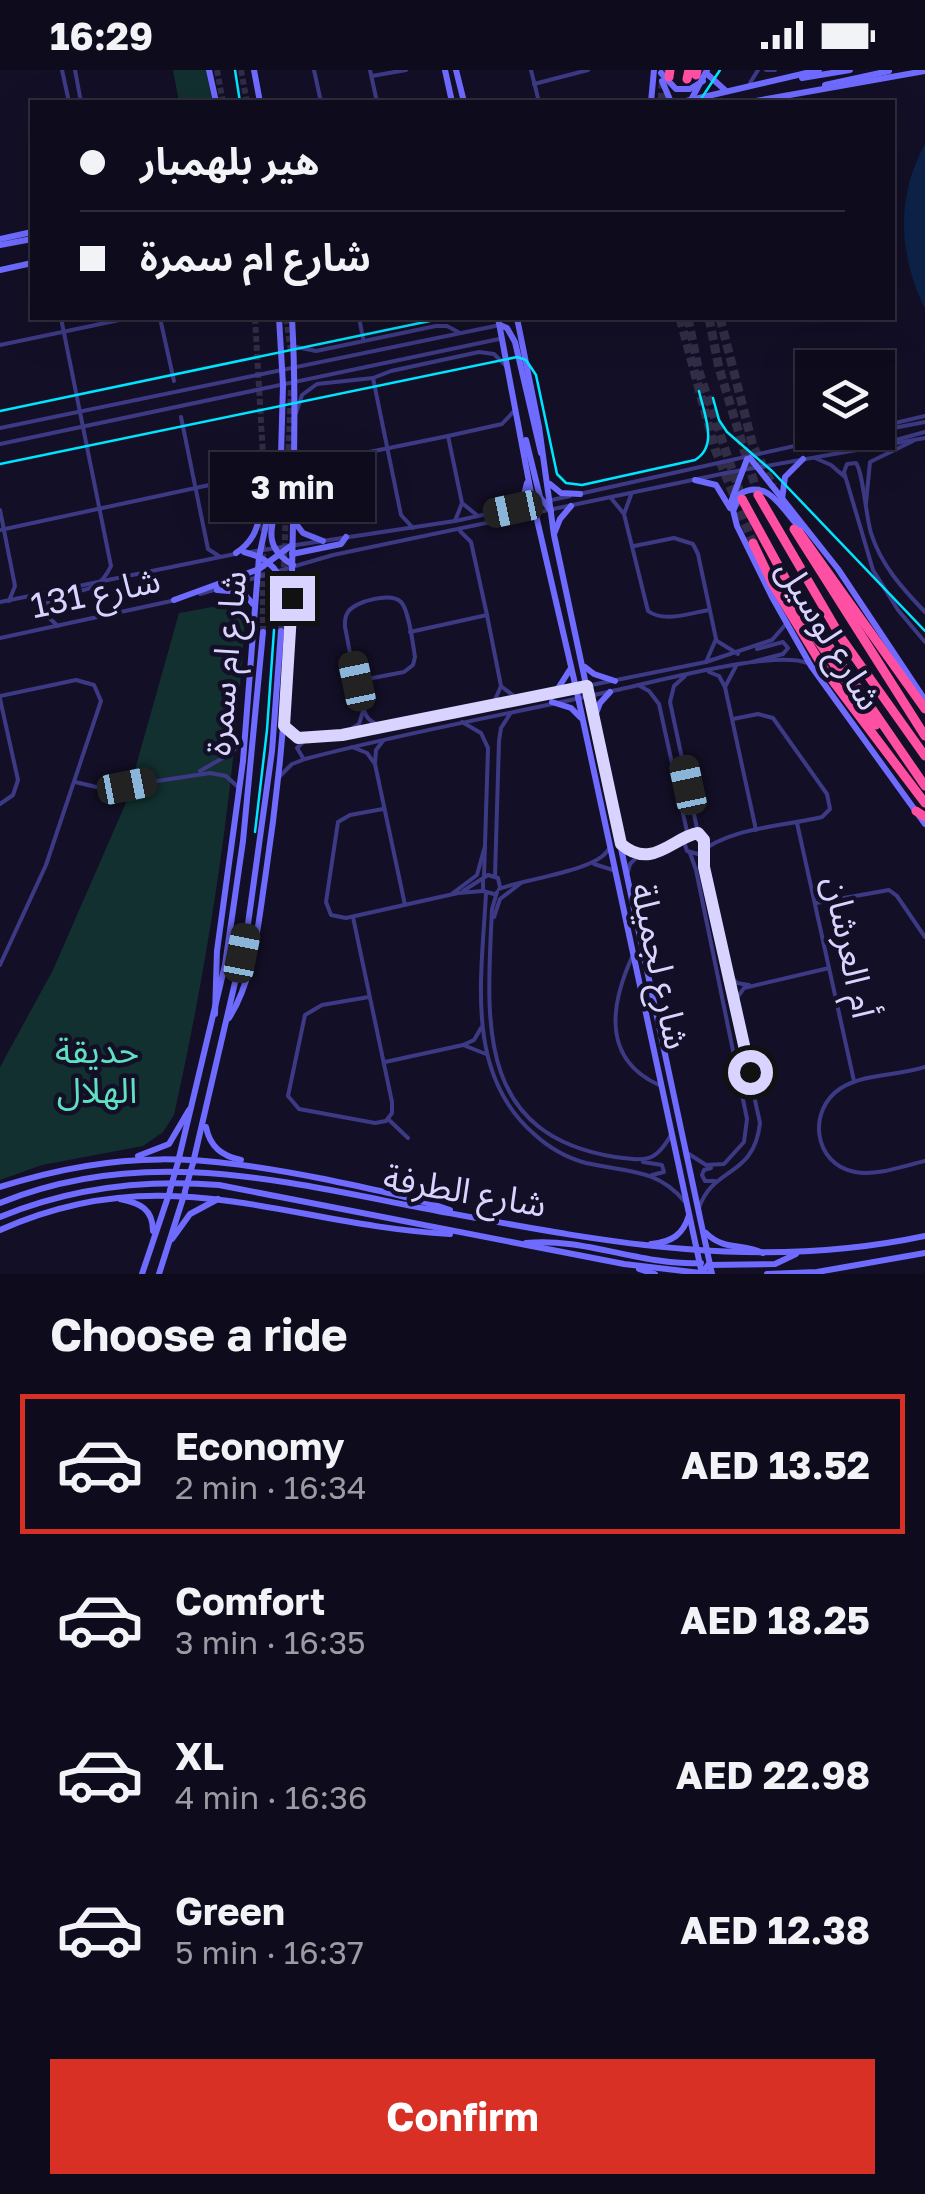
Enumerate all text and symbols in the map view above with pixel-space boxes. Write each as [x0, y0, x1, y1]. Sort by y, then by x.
text: 16:29 [50, 13, 153, 58]
text: هير بلهمبار [140, 138, 319, 183]
text: شارع ام سمرة [140, 234, 371, 279]
map controls [795, 350, 895, 450]
button: layers [795, 350, 895, 450]
callout: 3 min [210, 453, 374, 523]
text: 3 min [251, 468, 334, 506]
car [481, 488, 545, 530]
street label: شارع لوسيل [763, 551, 891, 720]
street label: شارع 131 [26, 558, 165, 632]
street label: شارع ام سمرة [196, 569, 260, 758]
route end [270, 576, 315, 621]
car [336, 649, 378, 713]
car [667, 753, 709, 817]
car [95, 766, 159, 806]
street label: أم العرشان [810, 872, 887, 1023]
street label: شارع لجميلة [617, 879, 699, 1054]
car [222, 921, 262, 985]
park label: حديقة الهلال [55, 1029, 139, 1111]
route start [728, 1050, 773, 1095]
street label: شارع الطرفة [379, 1155, 550, 1231]
text: Choose a ride [50, 1307, 348, 1361]
icon: car [55, 1419, 145, 1509]
text: Economy [175, 1423, 344, 1468]
text: AED 13.52 [681, 1442, 870, 1487]
text: 2 min · 16:34 [175, 1468, 366, 1506]
icon: car [55, 1574, 145, 1664]
text: Comfort [175, 1578, 325, 1623]
text: AED 18.25 [680, 1597, 870, 1642]
text: 3 min · 16:35 [175, 1623, 366, 1661]
icon: car [55, 1729, 145, 1819]
text: XL [175, 1733, 224, 1778]
text: AED 22.98 [676, 1752, 870, 1797]
text: 4 min · 16:36 [175, 1778, 367, 1816]
icon: car [55, 1884, 145, 1974]
text: Green [175, 1888, 285, 1933]
text: AED 12.38 [680, 1907, 870, 1952]
text: 5 min · 16:37 [175, 1933, 364, 1971]
button: Confirm [50, 2059, 875, 2174]

